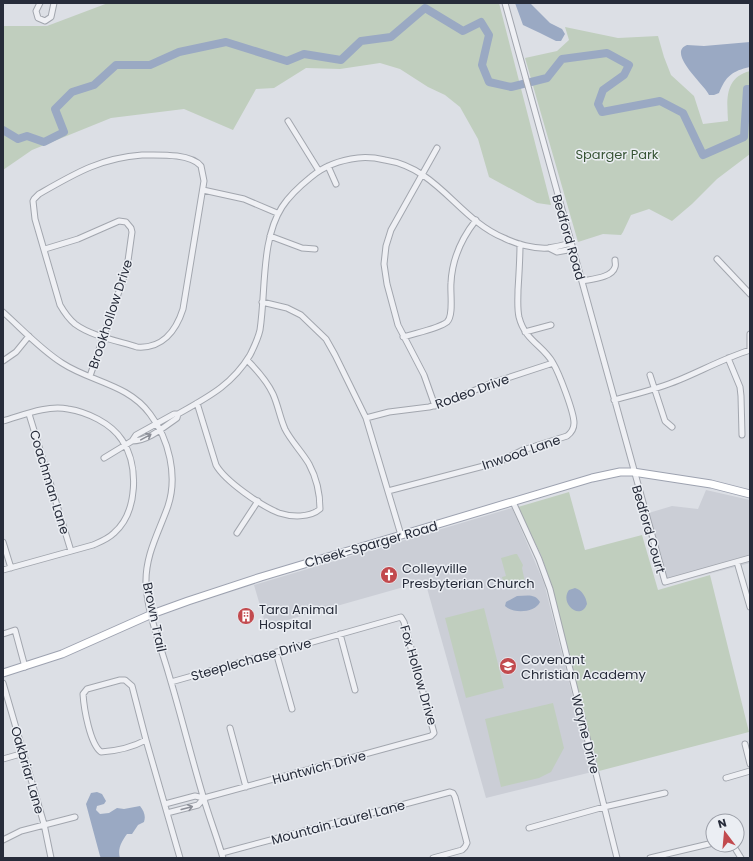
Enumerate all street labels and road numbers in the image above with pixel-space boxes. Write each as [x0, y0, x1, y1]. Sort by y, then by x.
street label: Bedford Road [547, 192, 590, 282]
street label: Brookhollow Drive [84, 257, 137, 371]
street label: Rodeo Drive [433, 369, 512, 414]
street label: Coachman Lane [25, 428, 74, 537]
street label: Inwood Lane [479, 430, 563, 475]
street label: Bedford Court [627, 483, 670, 576]
street label: Cheek-Sparger Road [303, 516, 440, 573]
street label: Brown Trail [138, 581, 171, 654]
street label: Fox Hollow Drive [395, 623, 442, 727]
street label: Steeplechase Drive [189, 633, 314, 686]
street label: Wayne Drive [566, 692, 605, 776]
street label: Oakbriar Lane [6, 724, 49, 816]
street label: Huntwich Drive [270, 746, 368, 789]
street label: Mountain Laurel Lane [269, 795, 407, 849]

